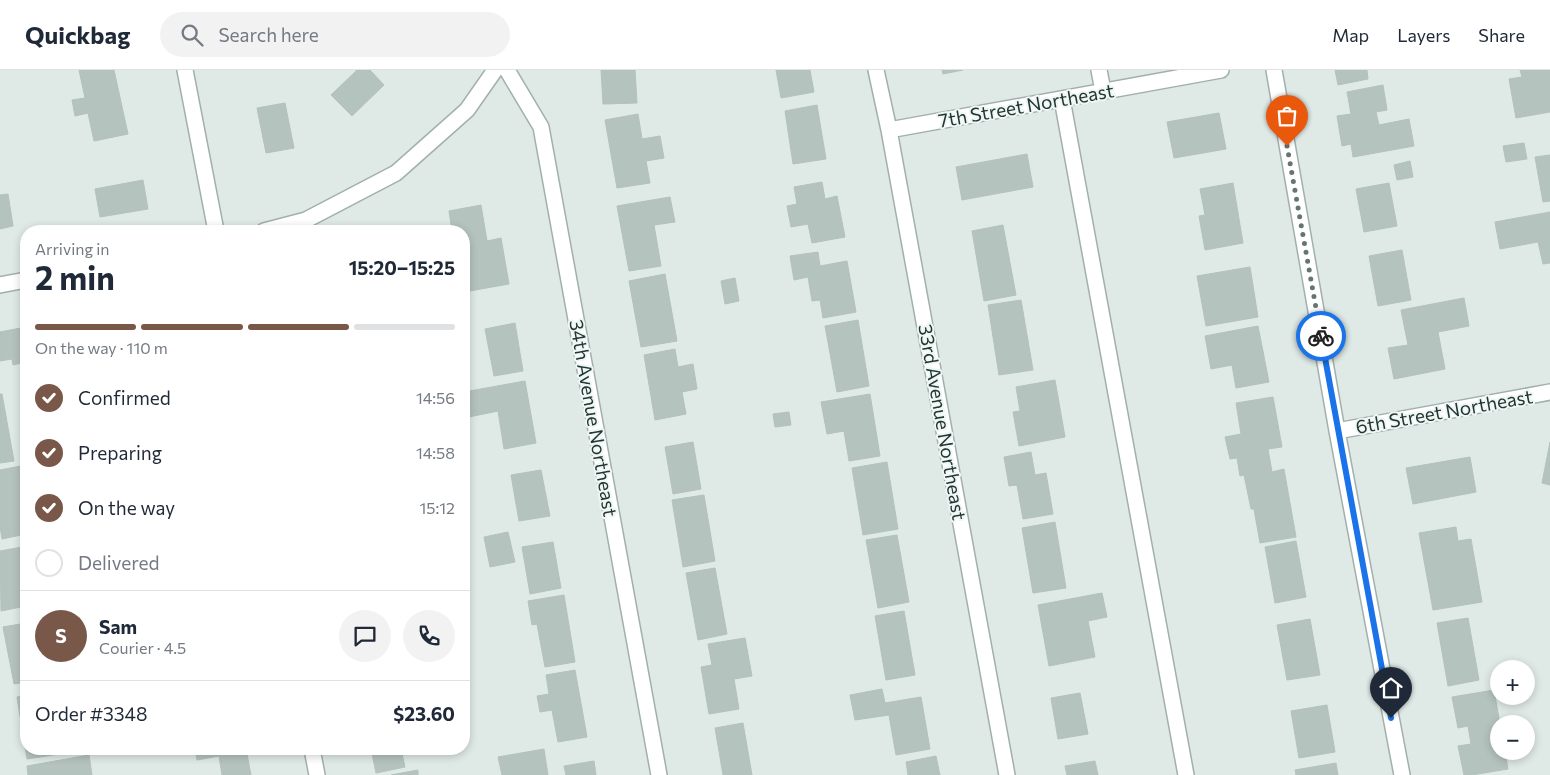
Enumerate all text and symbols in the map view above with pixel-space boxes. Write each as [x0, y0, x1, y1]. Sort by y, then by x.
search box [160, 12, 510, 57]
text: Quickbag [25, 20, 130, 49]
icon: search [178, 21, 206, 49]
text: Search here [218, 23, 319, 46]
text: Map [1332, 24, 1369, 46]
text: Layers [1397, 24, 1450, 46]
text: Share [1478, 24, 1525, 46]
street label: 7th Street Northeast [936, 78, 1116, 132]
pin [1266, 95, 1308, 146]
icon: bag [1273, 102, 1301, 130]
text: Arriving in [35, 239, 109, 258]
text: 15:20–15:25 [349, 256, 455, 279]
text: 2 min [35, 257, 115, 297]
courier [1296, 311, 1346, 361]
street label: 34th Avenue Northeast [565, 318, 623, 519]
street label: 33rd Avenue Northeast [914, 322, 972, 522]
icon: bike [1307, 322, 1335, 350]
text: On the way · 110 m [35, 338, 168, 357]
icon: check [35, 384, 63, 412]
street label: 6th Street Northeast [1354, 384, 1535, 438]
text: Confirmed [78, 386, 171, 409]
text: 14:56 [416, 388, 455, 407]
icon: check [35, 439, 63, 467]
text: Preparing [78, 441, 162, 464]
text: 14:58 [416, 443, 455, 462]
icon: check [35, 494, 63, 522]
text: On the way [78, 496, 175, 519]
text: 15:12 [419, 498, 455, 517]
text: Delivered [78, 551, 159, 574]
button: chat [339, 610, 391, 662]
button: phone [403, 610, 455, 662]
text: Sam [99, 615, 137, 638]
text: S [55, 624, 67, 647]
text: Courier · 4.5 [99, 638, 186, 657]
map controls [1490, 660, 1535, 760]
button: + [1490, 660, 1535, 705]
pin [1370, 667, 1412, 718]
icon: home [1377, 674, 1405, 702]
text: Order #3348 [35, 702, 148, 725]
text: $23.60 [393, 702, 455, 725]
button: − [1490, 715, 1535, 760]

